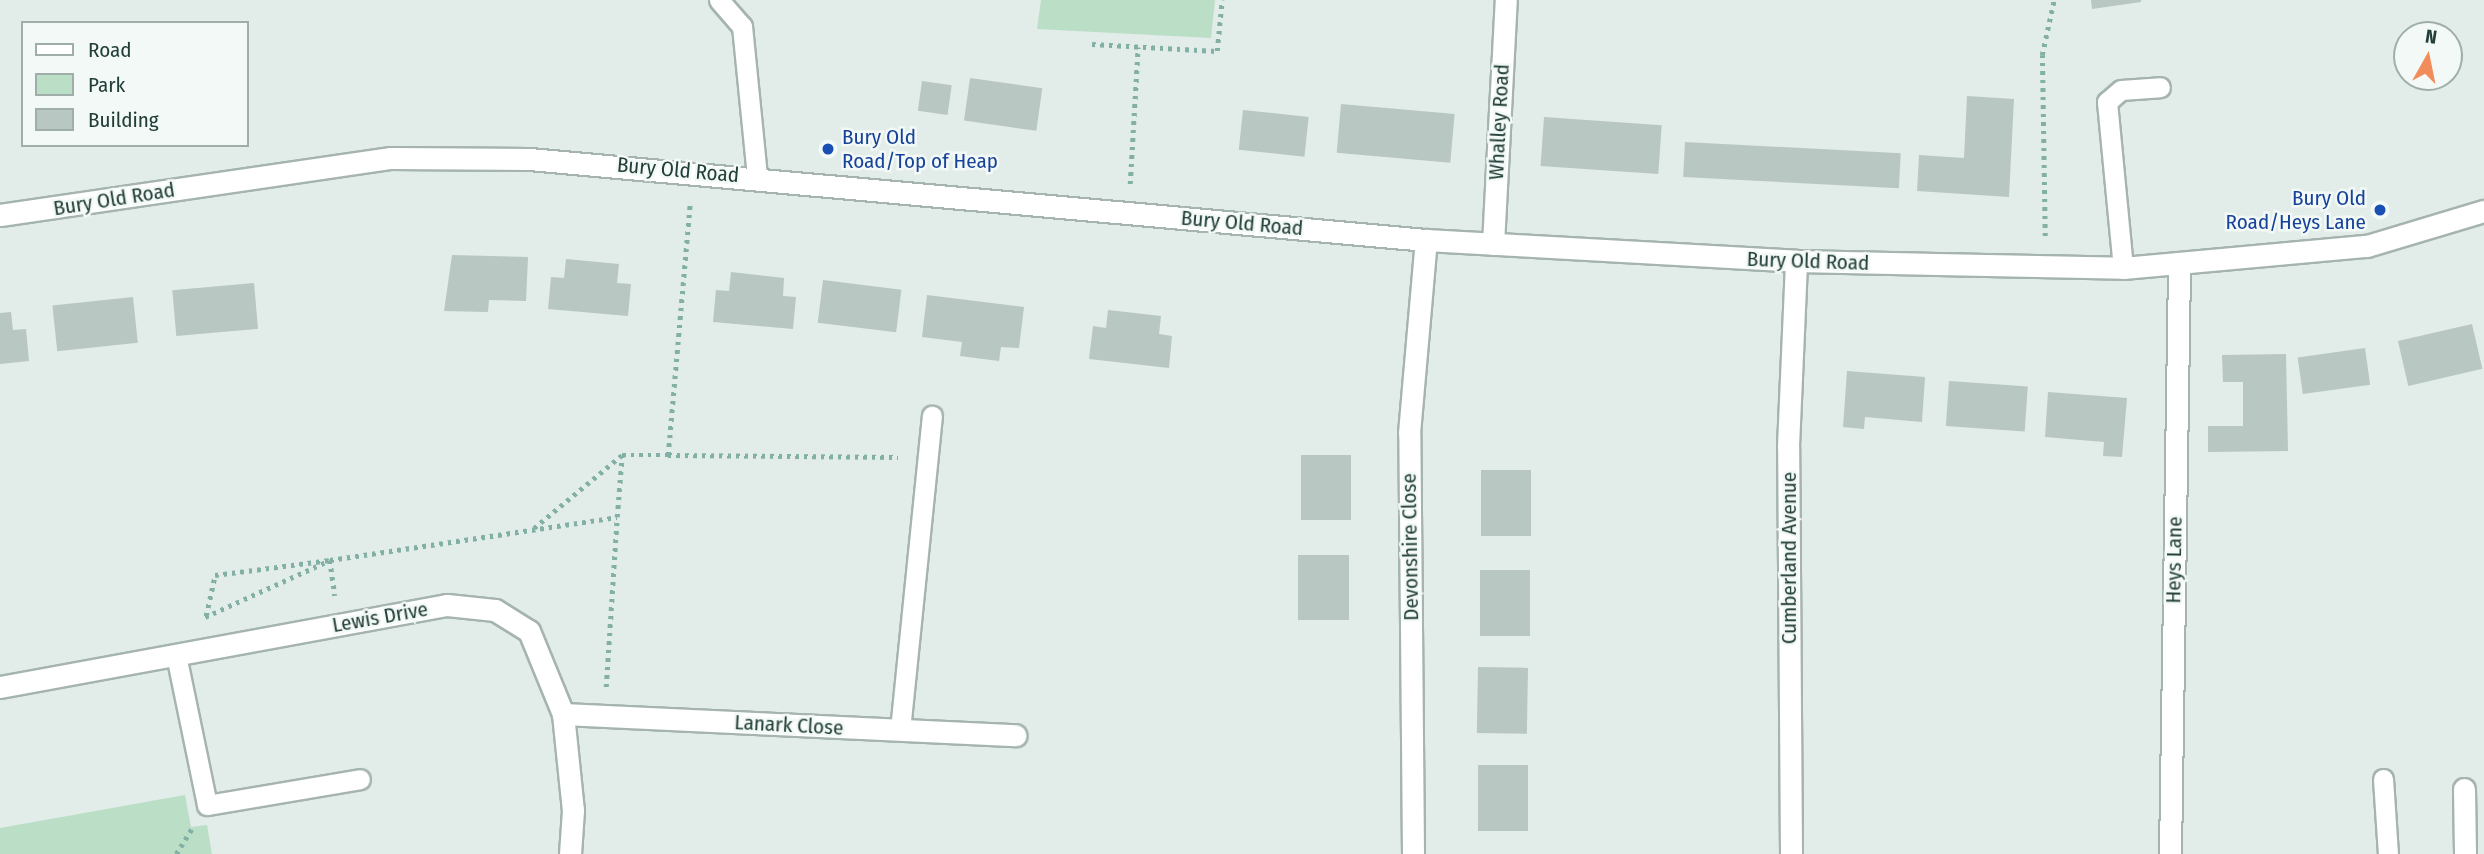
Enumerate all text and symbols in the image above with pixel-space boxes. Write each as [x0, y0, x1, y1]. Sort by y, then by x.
legend [21, 21, 248, 147]
north arrow [2393, 21, 2463, 91]
text: N [2424, 24, 2438, 49]
text: Road [88, 37, 132, 63]
street label: Whalley Road [1483, 63, 1515, 181]
text: Park [88, 72, 125, 98]
text: Building [88, 107, 159, 133]
place label: Bury Old Road/Top of Heap [842, 124, 998, 174]
marker: Bury Old Road/Top of Heap [820, 141, 836, 157]
street label: Bury Old Road [616, 152, 740, 188]
street label: Bury Old Road [52, 177, 176, 221]
place label: Bury Old Road/Heys Lane [2226, 185, 2366, 235]
marker: Bury Old Road/Heys Lane [2372, 202, 2388, 218]
street label: Bury Old Road [1180, 205, 1304, 241]
street label: Bury Old Road [1746, 246, 1870, 276]
street label: Cumberland Avenue [1776, 472, 1802, 644]
street label: Devonshire Close [1396, 473, 1424, 621]
street label: Heys Lane [2161, 516, 2187, 604]
street label: Lewis Drive [330, 596, 430, 638]
street label: Lanark Close [734, 710, 844, 740]

